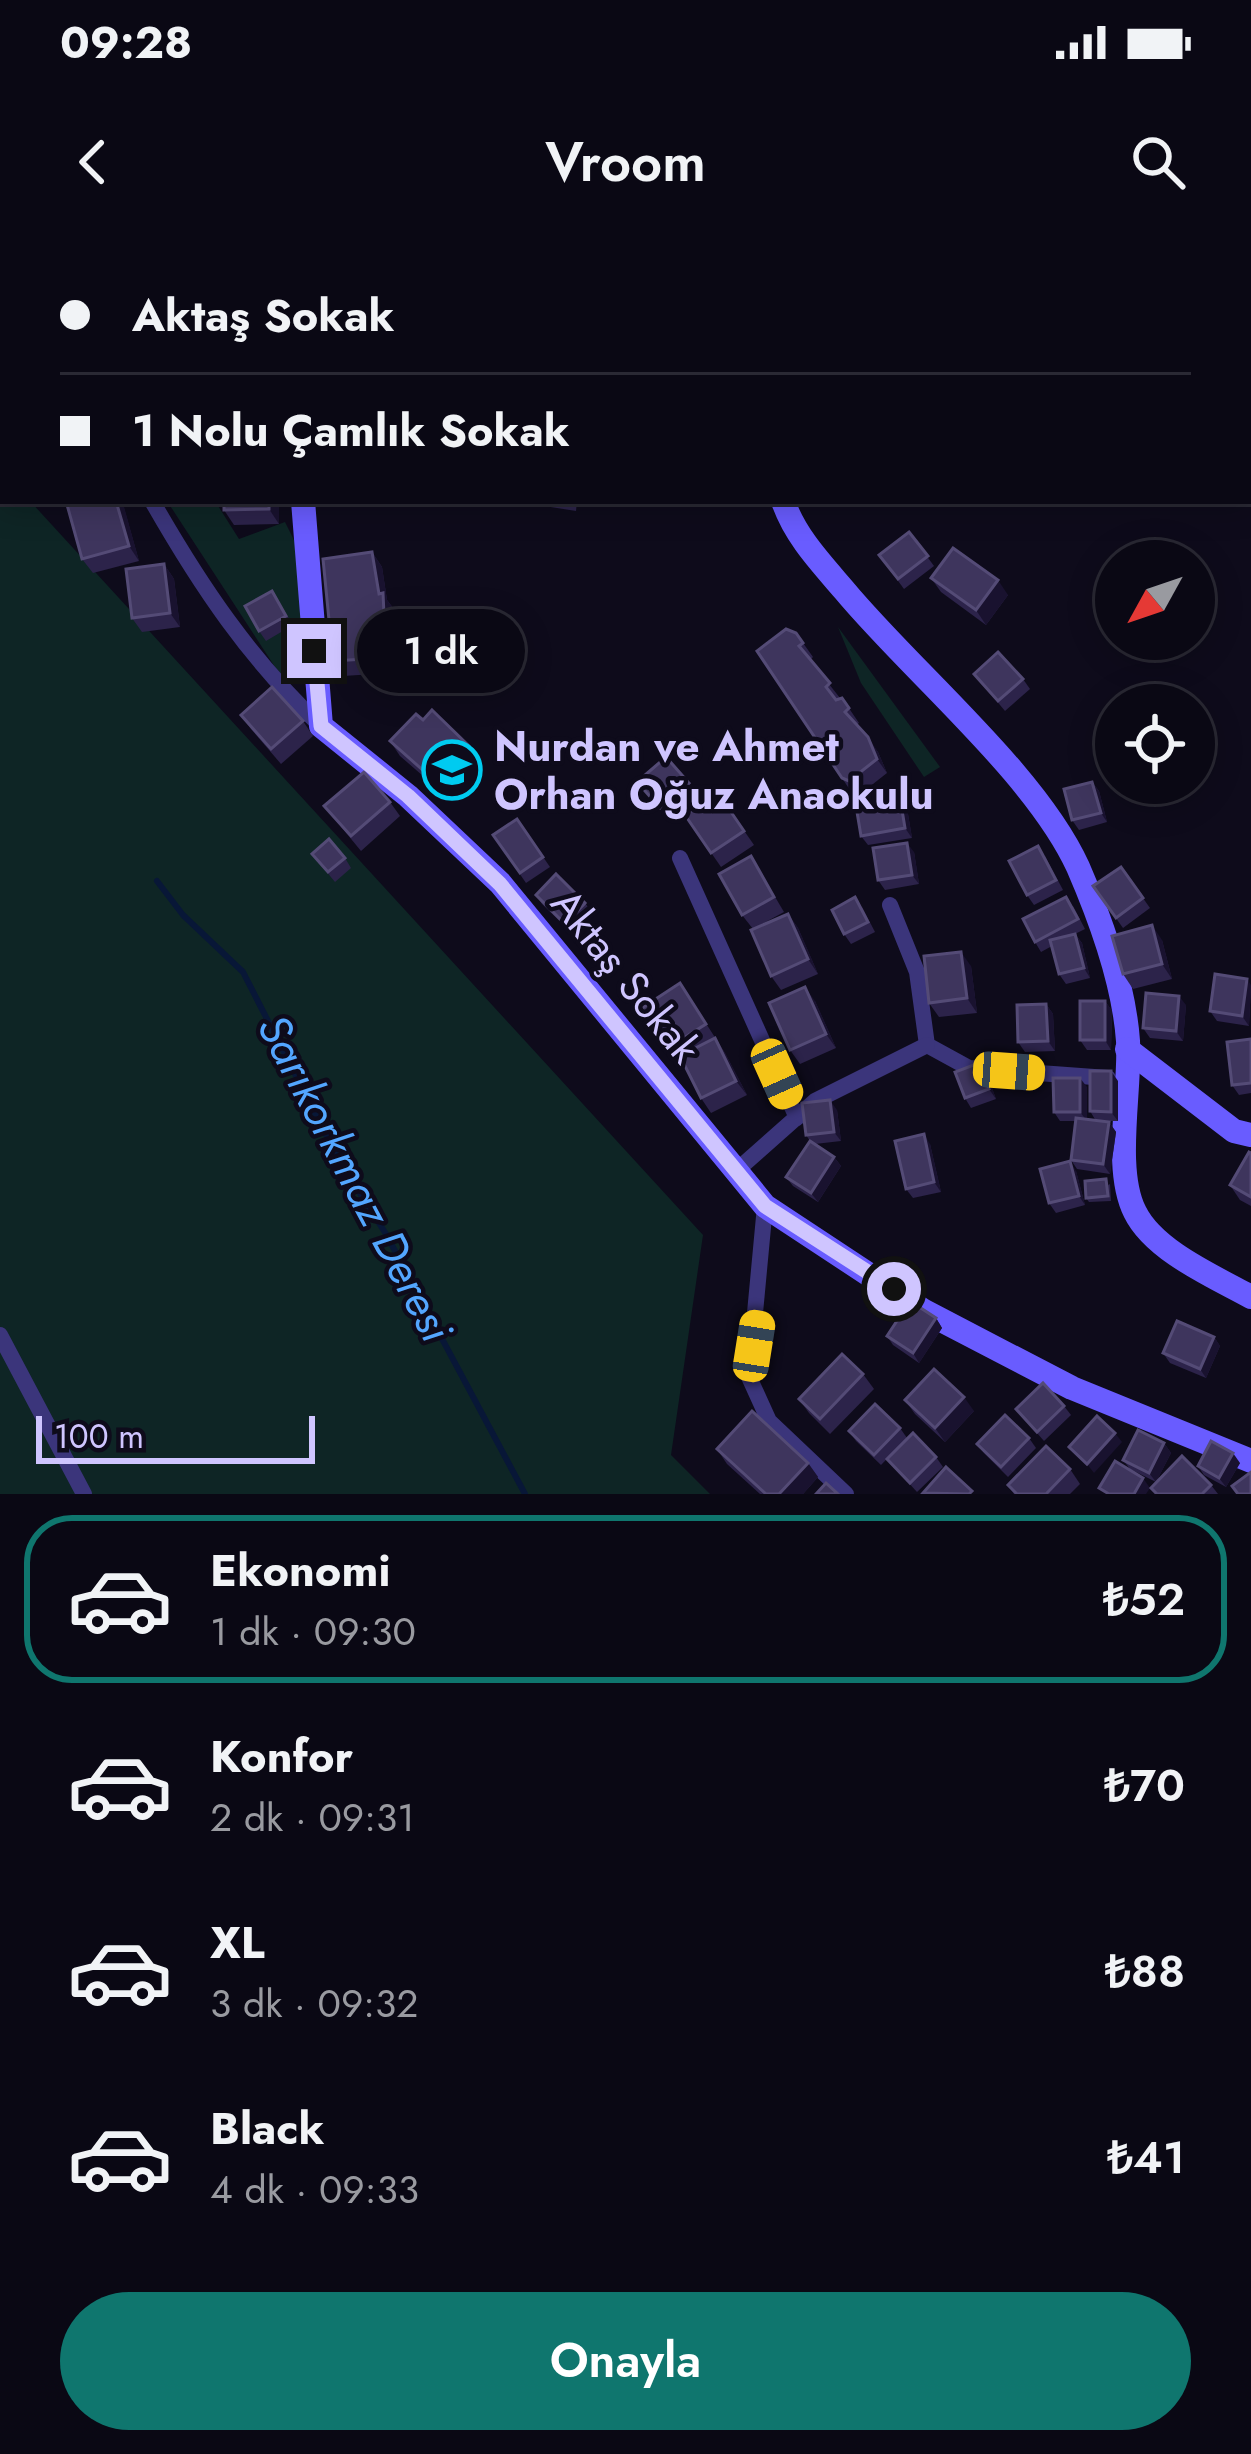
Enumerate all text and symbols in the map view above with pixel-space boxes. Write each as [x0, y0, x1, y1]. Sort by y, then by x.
text: 09:28 [60, 10, 192, 75]
text: Vroom [545, 123, 706, 201]
icon: back [60, 129, 126, 195]
icon: search [1125, 129, 1191, 195]
text: Aktaş Sokak [132, 283, 395, 348]
text: 1 Nolu Çamlık Sokak [132, 398, 570, 463]
north arrow [1095, 540, 1215, 660]
map controls [1095, 540, 1215, 804]
callout: 1 dk [356, 609, 524, 693]
text: 1 dk [403, 622, 479, 679]
route end [287, 624, 341, 678]
button: locate [1095, 684, 1215, 804]
place label: Nurdan ve Ahmet Orhan Oğuz Anaokulu [494, 716, 934, 825]
school or university icon: Nurdan ve Ahmet Orhan Oğuz Anaokulu [421, 739, 483, 801]
street label: Aktaş Sokak [536, 876, 716, 1077]
water label: Sarıkorkmaz Deresi [241, 1003, 469, 1354]
car [746, 1034, 808, 1114]
car [972, 1051, 1046, 1091]
route start [867, 1262, 921, 1316]
car [731, 1308, 777, 1384]
scale bar [36, 1410, 315, 1463]
text: 100 m [54, 1413, 144, 1460]
text: Ekonomi [210, 1538, 391, 1603]
icon: car [66, 1545, 174, 1653]
text: ₺52 [1103, 1567, 1185, 1632]
text: 1 dk · 09:30 [210, 1603, 416, 1660]
text: Konfor [210, 1724, 353, 1789]
icon: car [66, 1731, 174, 1839]
text: ₺70 [1104, 1753, 1185, 1818]
text: 2 dk · 09:31 [210, 1789, 415, 1846]
text: XL [210, 1910, 265, 1975]
icon: car [66, 1917, 174, 2025]
text: ₺88 [1105, 1939, 1185, 2004]
text: 3 dk · 09:32 [210, 1975, 419, 2032]
text: Black [210, 2096, 324, 2161]
icon: car [66, 2103, 174, 2211]
text: ₺41 [1107, 2125, 1185, 2190]
text: 4 dk · 09:33 [210, 2161, 419, 2218]
button: Onayla [60, 2292, 1191, 2430]

